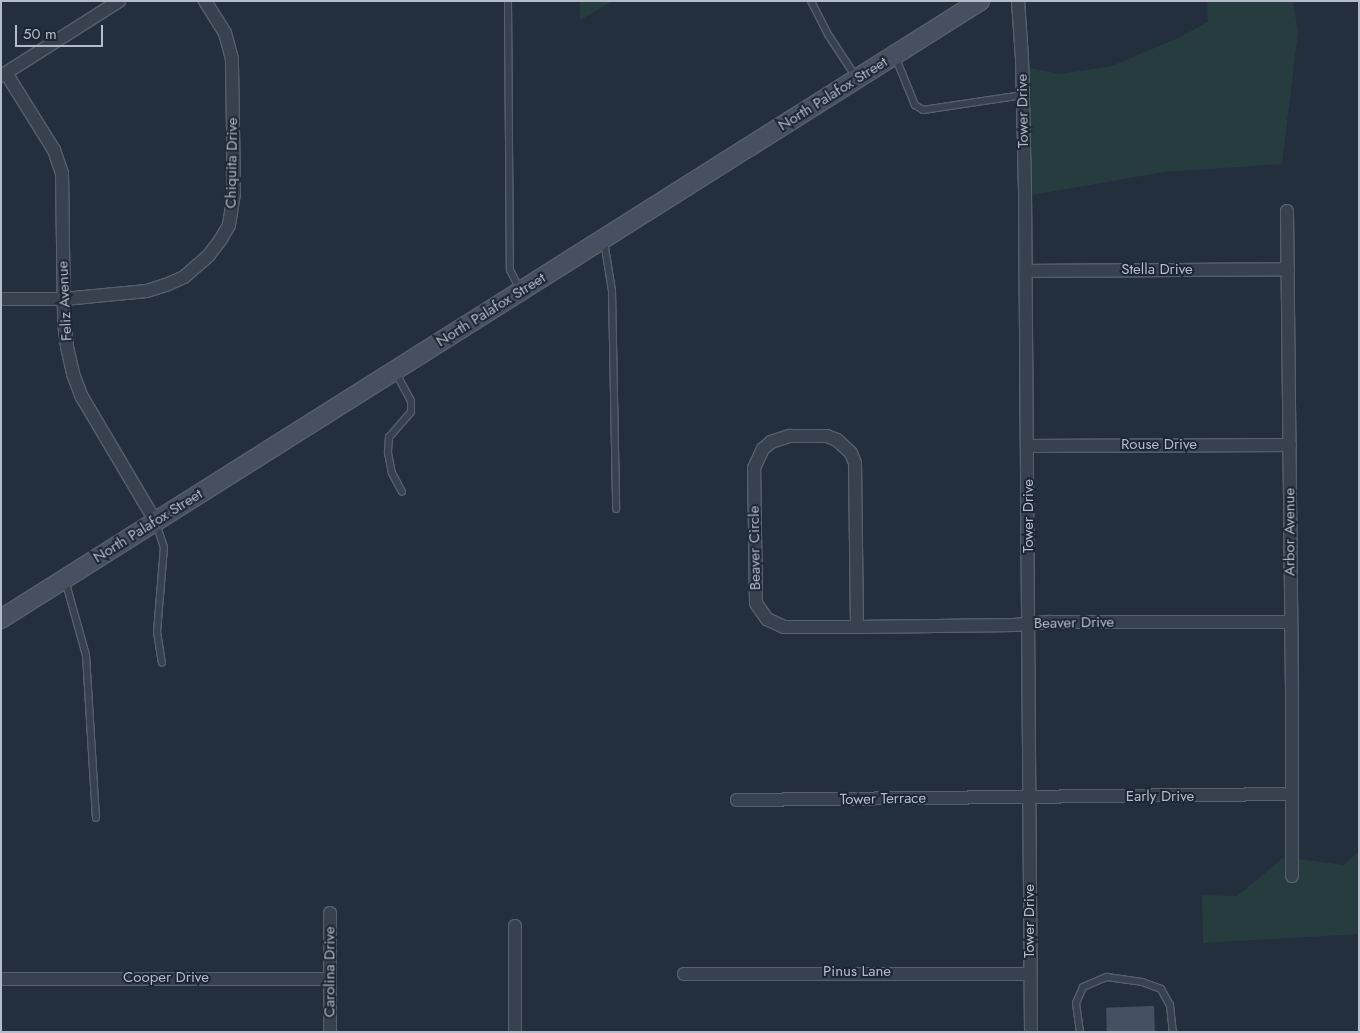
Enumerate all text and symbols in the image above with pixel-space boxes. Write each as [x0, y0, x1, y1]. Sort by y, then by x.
scale bar [18, 15, 105, 47]
text: 50 m [23, 23, 57, 45]
street label: North Palafox Street [775, 53, 891, 135]
street label: Tower Drive [1013, 74, 1033, 148]
street label: Chiquita Drive [222, 117, 242, 209]
street label: Feliz Avenue [54, 260, 76, 342]
street label: Stella Drive [1121, 261, 1193, 279]
street label: North Palafox Street [433, 269, 549, 351]
street label: Rouse Drive [1121, 436, 1197, 454]
street label: Tower Drive [1020, 479, 1038, 553]
street label: North Palafox Street [90, 485, 206, 567]
street label: Arbor Avenue [1281, 488, 1299, 576]
street label: Beaver Circle [745, 506, 765, 590]
street label: Beaver Drive [1034, 613, 1114, 633]
street label: Early Drive [1126, 788, 1194, 806]
street label: Tower Terrace [840, 789, 926, 809]
street label: Tower Drive [1021, 884, 1039, 958]
street label: Carolina Drive [321, 927, 339, 1017]
street label: Pinus Lane [823, 963, 891, 981]
street label: Cooper Drive [123, 969, 209, 987]

